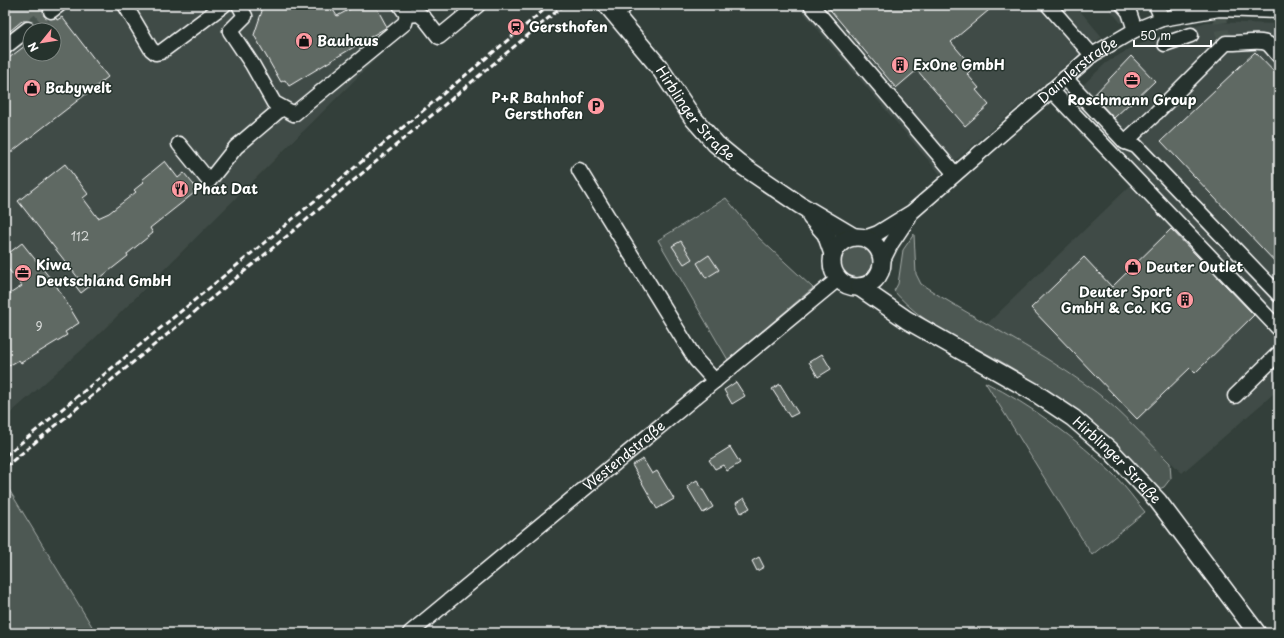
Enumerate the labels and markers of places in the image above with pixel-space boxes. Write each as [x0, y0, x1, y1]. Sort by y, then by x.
place label: Gersthofen [529, 16, 608, 37]
station icon: Gersthofen [506, 17, 526, 37]
place label: Bauhaus [317, 30, 379, 51]
shop icon: Bauhaus [294, 31, 314, 51]
place label: ExOne GmbH [913, 54, 1005, 75]
building icon: ExOne GmbH [890, 55, 910, 75]
office icon: Roschmann Group [1122, 70, 1142, 90]
place label: Babywelt [45, 77, 112, 98]
shop icon: Babywelt [22, 78, 42, 98]
place label: P+R Bahnhof Gersthofen [491, 87, 585, 124]
place label: Roschmann Group [1068, 89, 1197, 110]
parking icon: P+R Bahnhof Gersthofen [586, 96, 606, 116]
place label: Phat Dat [193, 178, 258, 199]
restaurant icon: Phat Dat [170, 179, 190, 199]
place label: Kiwa Deutschland GmbH [36, 254, 172, 291]
place label: Deuter Outlet [1146, 256, 1244, 277]
shop icon: Deuter Outlet [1123, 257, 1143, 277]
office icon: Kiwa Deutschland GmbH [13, 263, 33, 283]
place label: Deuter Sport GmbH & Co. KG [1061, 281, 1173, 318]
building icon: Deuter Sport GmbH & Co. KG [1175, 290, 1195, 310]

